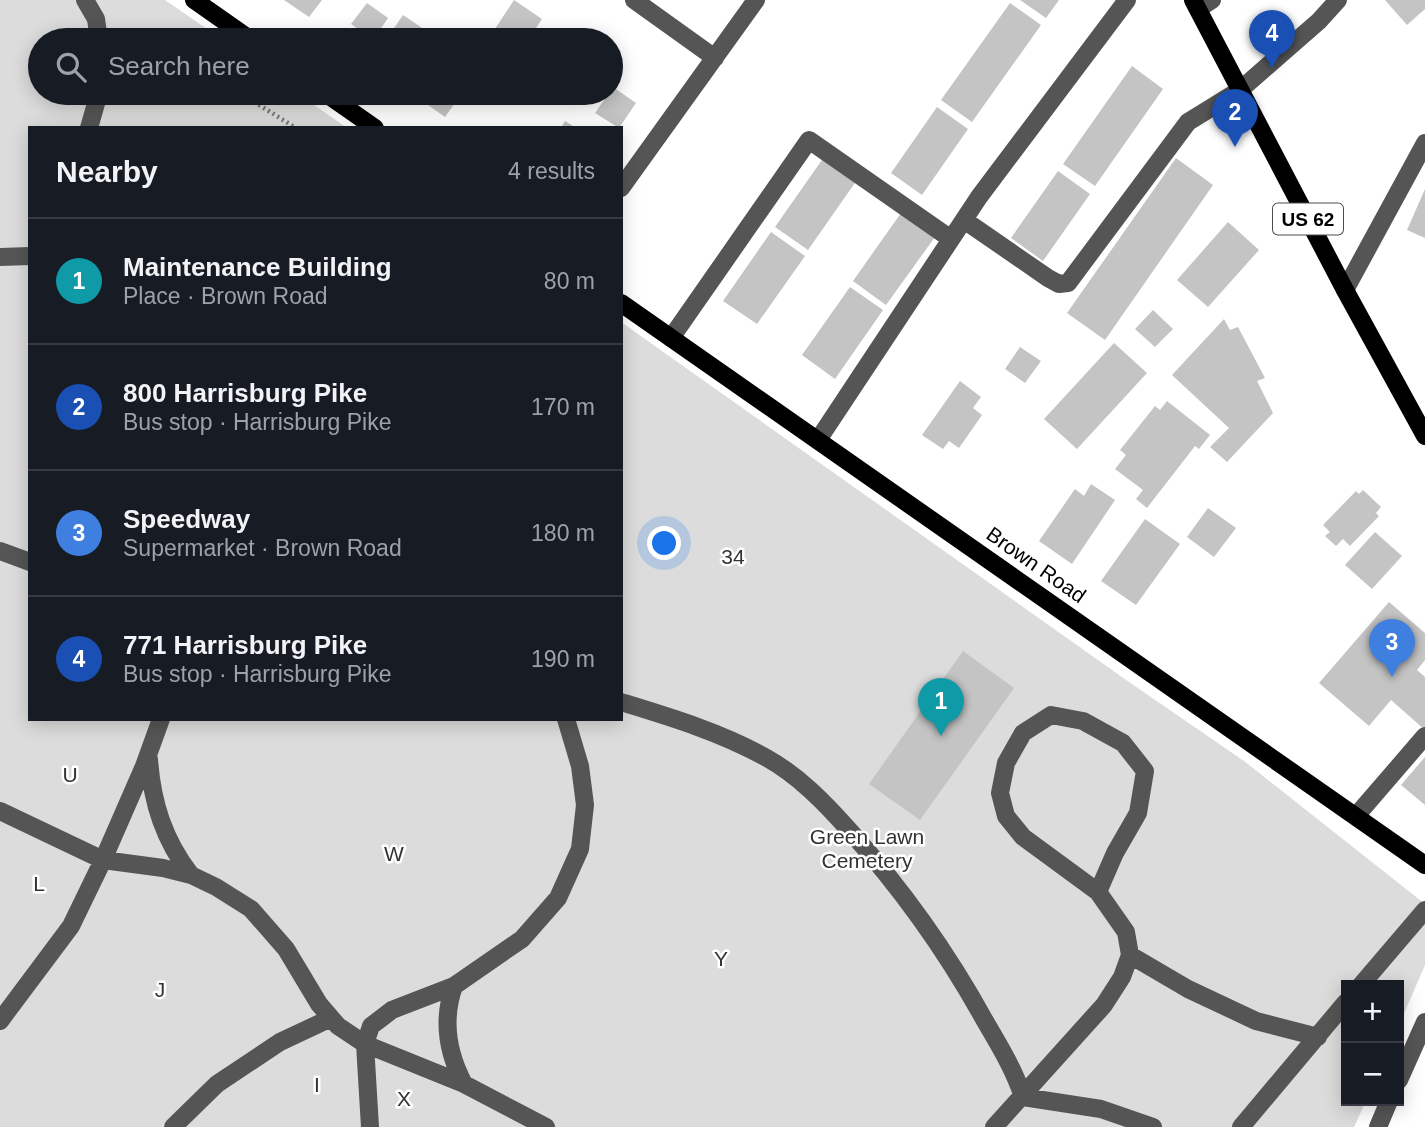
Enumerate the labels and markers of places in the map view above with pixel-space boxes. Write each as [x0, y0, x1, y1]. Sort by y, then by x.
pin: 4 [1249, 10, 1295, 68]
pin: 2 [1212, 89, 1258, 147]
pin: 3 [1369, 619, 1415, 677]
pin: 1 [918, 678, 964, 736]

